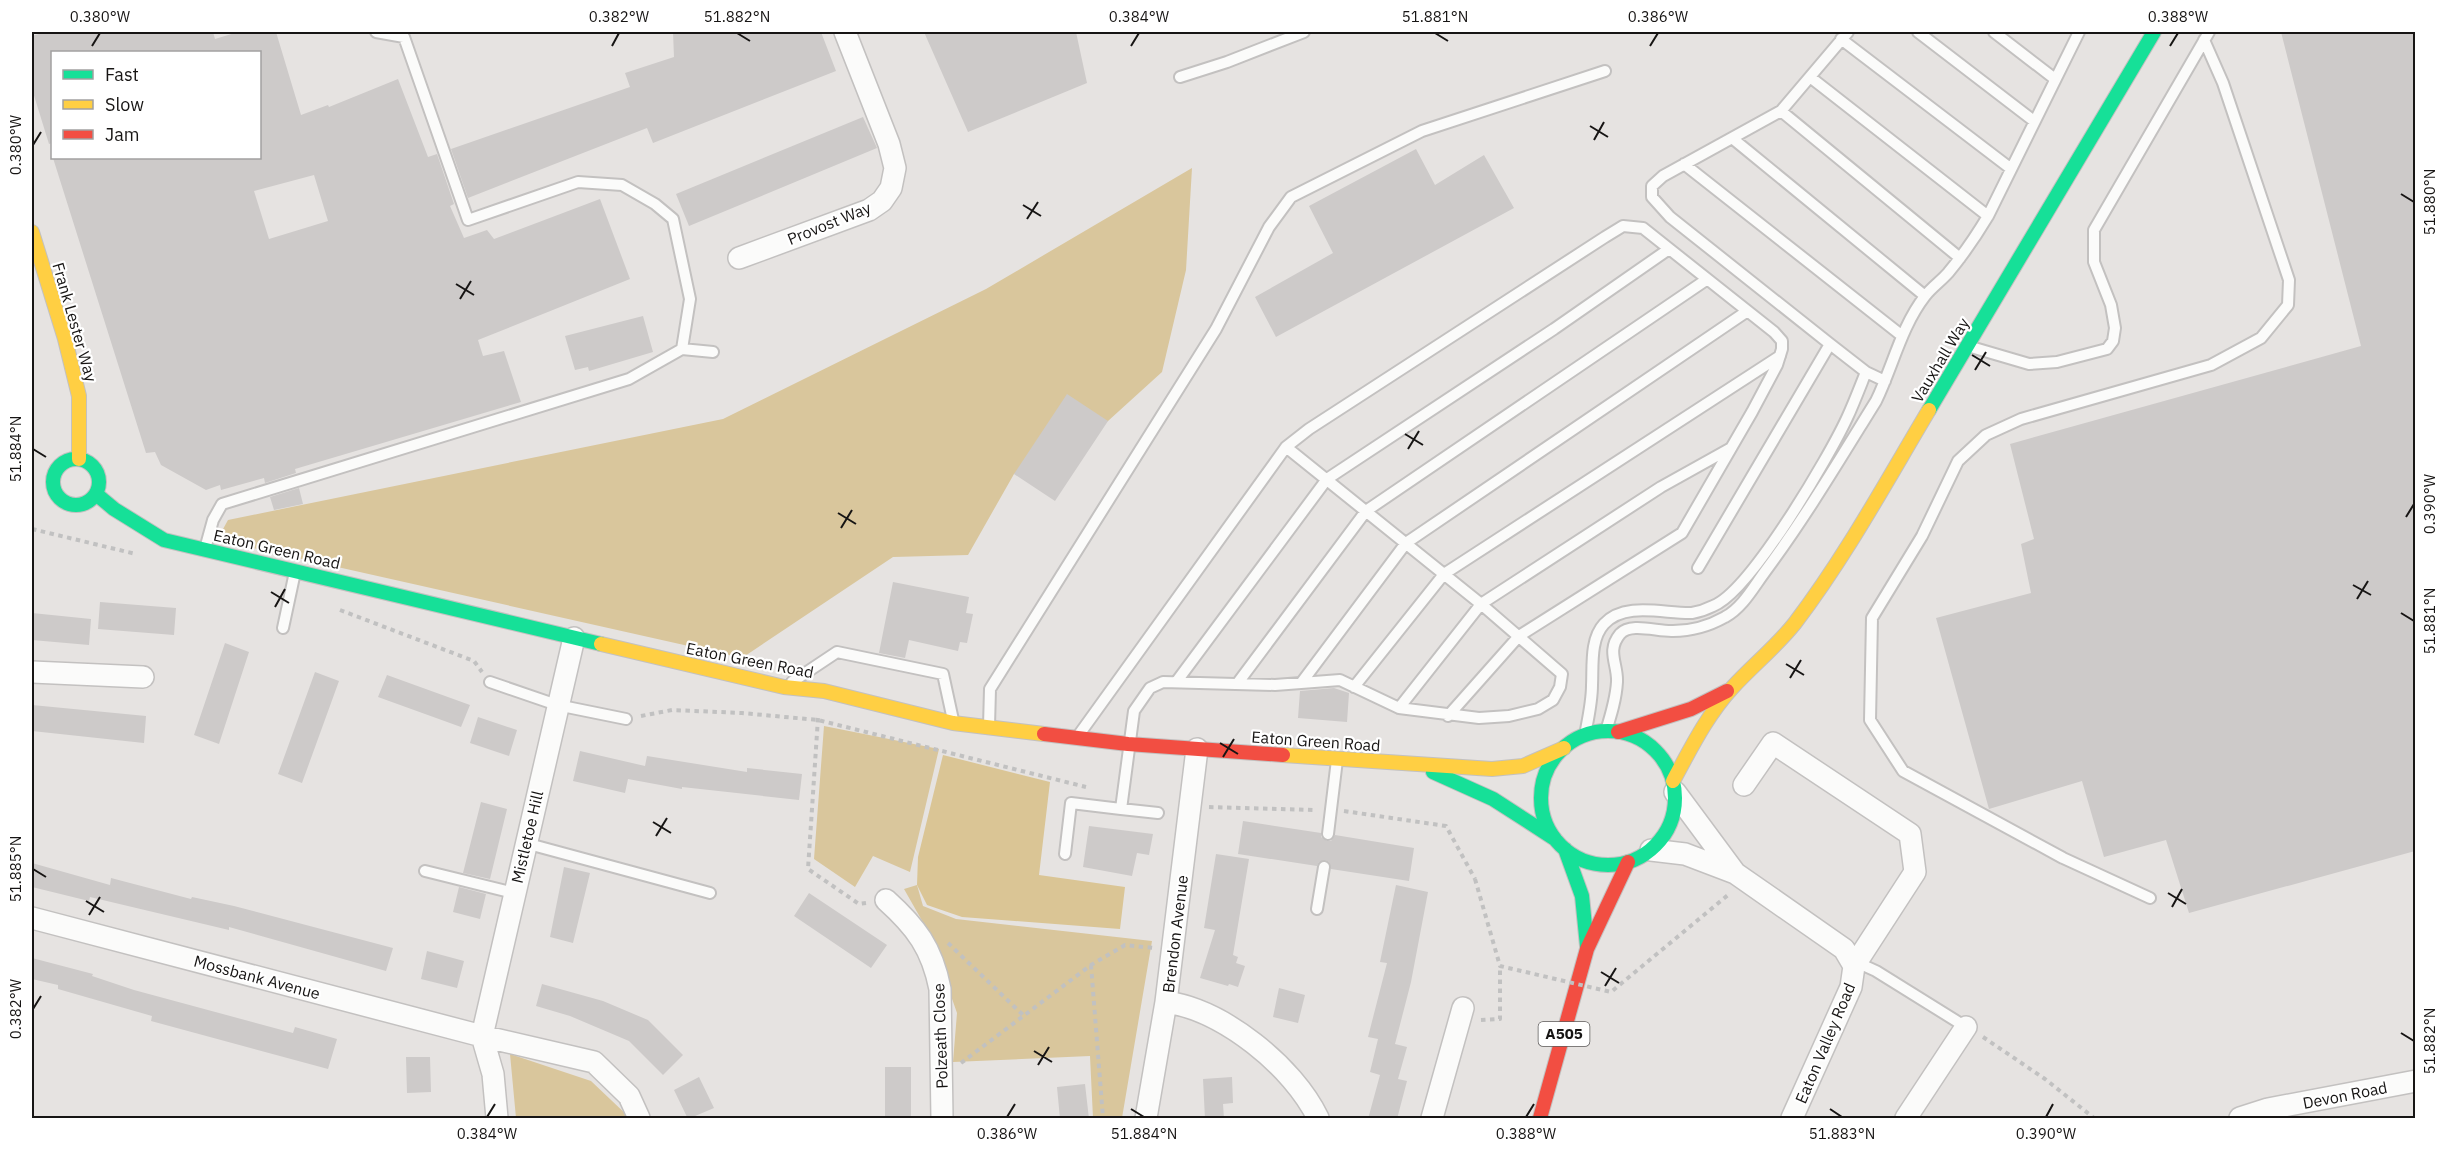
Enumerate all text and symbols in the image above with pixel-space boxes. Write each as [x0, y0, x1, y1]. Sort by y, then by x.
text: 0.380°W [70, 7, 131, 26]
text: 0.382°W [589, 7, 650, 26]
text: 51.882°N [704, 7, 770, 26]
text: 0.384°W [1109, 7, 1170, 26]
text: 51.881°N [1402, 7, 1468, 26]
text: 0.386°W [1628, 7, 1689, 26]
text: 0.388°W [2148, 7, 2209, 26]
legend [51, 51, 261, 159]
text: Fast [105, 63, 139, 86]
text: Slow [105, 93, 144, 116]
text: 0.380°W [6, 114, 25, 175]
text: Jam [105, 123, 140, 146]
text: 51.880°N [2420, 169, 2439, 235]
street label: Provost Way [784, 197, 874, 249]
street label: Frank Lester Way [48, 260, 102, 384]
street label: Vauxhall Way [1907, 314, 1973, 406]
text: 51.884°N [6, 416, 25, 482]
text: 0.390°W [2420, 473, 2439, 534]
street label: Eaton Green Road [212, 525, 342, 573]
text: 51.881°N [2420, 588, 2439, 654]
street label: Eaton Green Road [685, 638, 815, 682]
street label: Eaton Green Road [1251, 727, 1381, 755]
street label: Mistletoe Hill [507, 789, 547, 885]
text: 51.885°N [6, 836, 25, 902]
street label: Brendon Avenue [1158, 874, 1192, 994]
street label: Mossbank Avenue [192, 951, 323, 1004]
text: 0.382°W [6, 978, 25, 1039]
street label: Eaton Valley Road [1791, 980, 1859, 1106]
street label: Polzeath Close [928, 983, 952, 1089]
text: 51.882°N [2420, 1008, 2439, 1074]
road number: A505 [1538, 1022, 1590, 1046]
street label: Devon Road [2301, 1077, 2389, 1113]
text: 0.384°W [457, 1124, 518, 1143]
text: 0.386°W [977, 1124, 1038, 1143]
text: 51.884°N [1111, 1124, 1177, 1143]
text: 0.388°W [1496, 1124, 1557, 1143]
text: 51.883°N [1809, 1124, 1875, 1143]
text: 0.390°W [2016, 1124, 2077, 1143]

